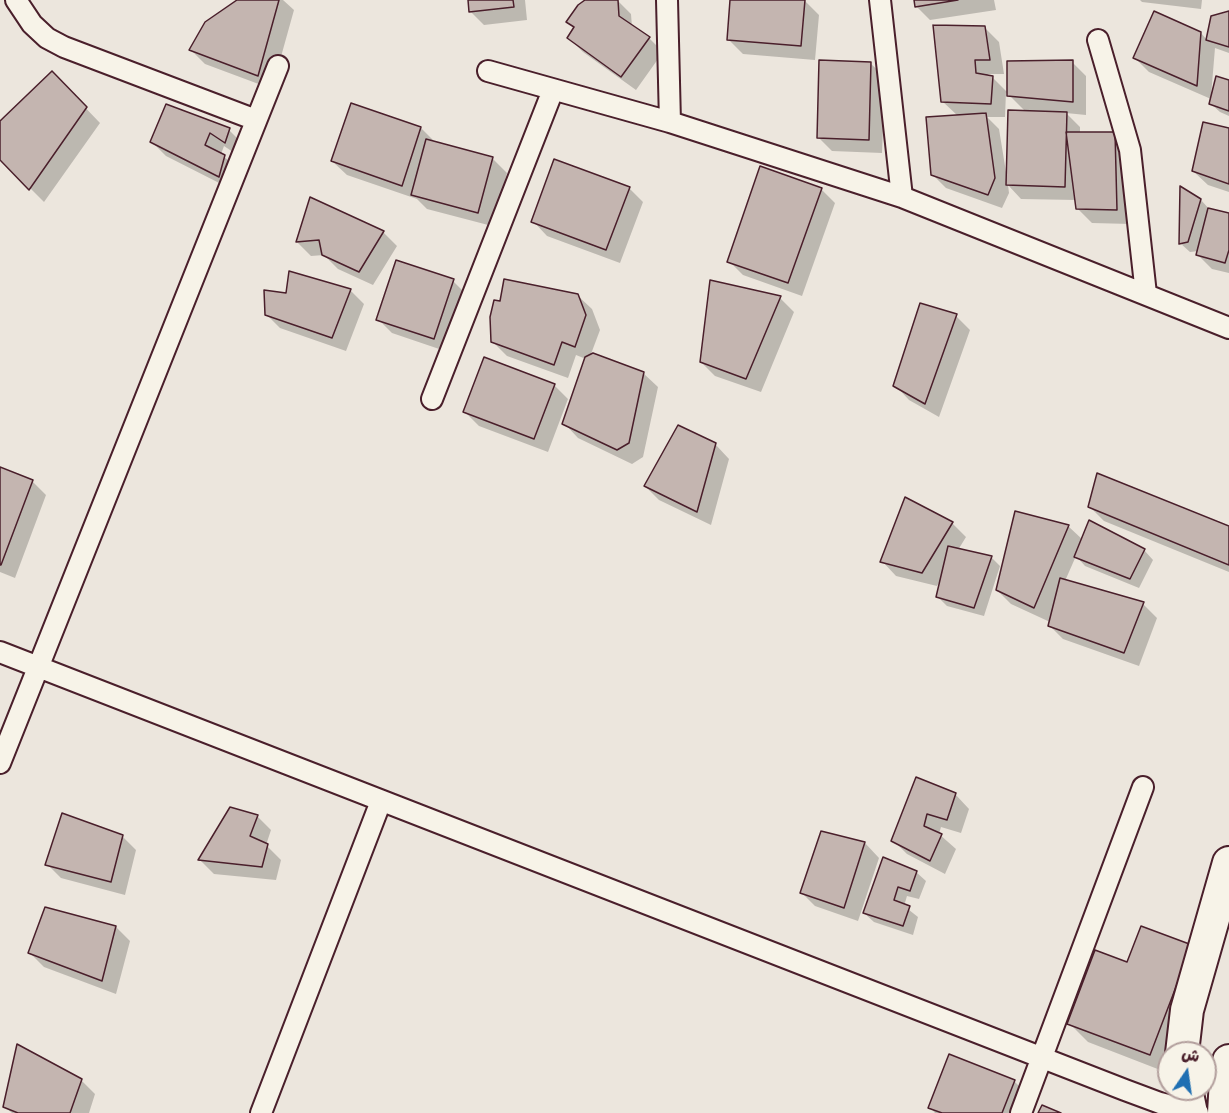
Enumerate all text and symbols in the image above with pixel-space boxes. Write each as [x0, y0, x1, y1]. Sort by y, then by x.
north arrow [1157, 1041, 1217, 1101]
text: ش [1180, 1044, 1201, 1067]

